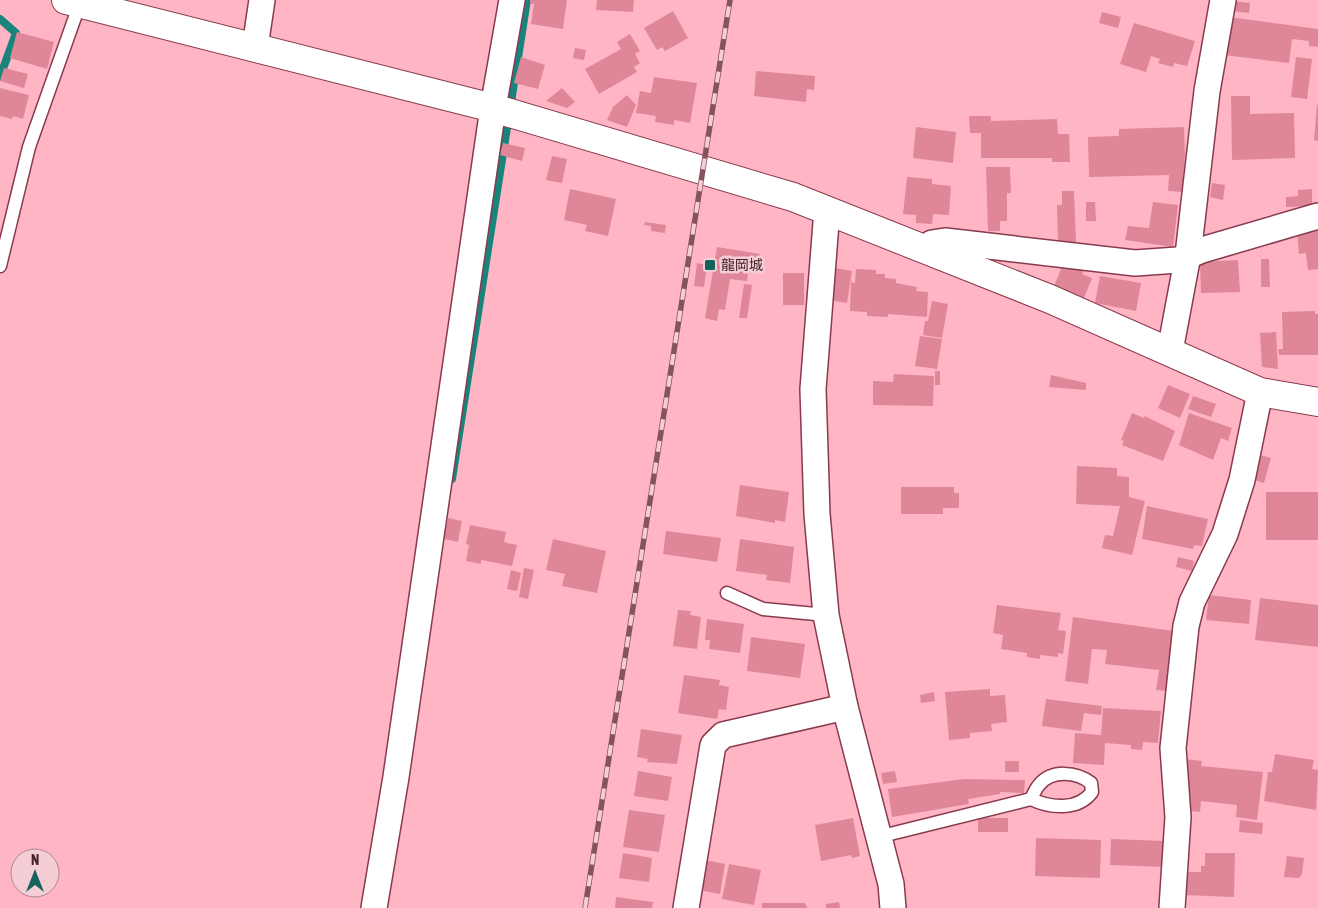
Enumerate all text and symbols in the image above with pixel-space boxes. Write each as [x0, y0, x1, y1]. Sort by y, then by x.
place label: 龍岡城 [721, 257, 763, 273]
marker: 龍岡城 [703, 258, 717, 272]
north arrow [10, 848, 60, 898]
text: N [31, 852, 39, 868]

